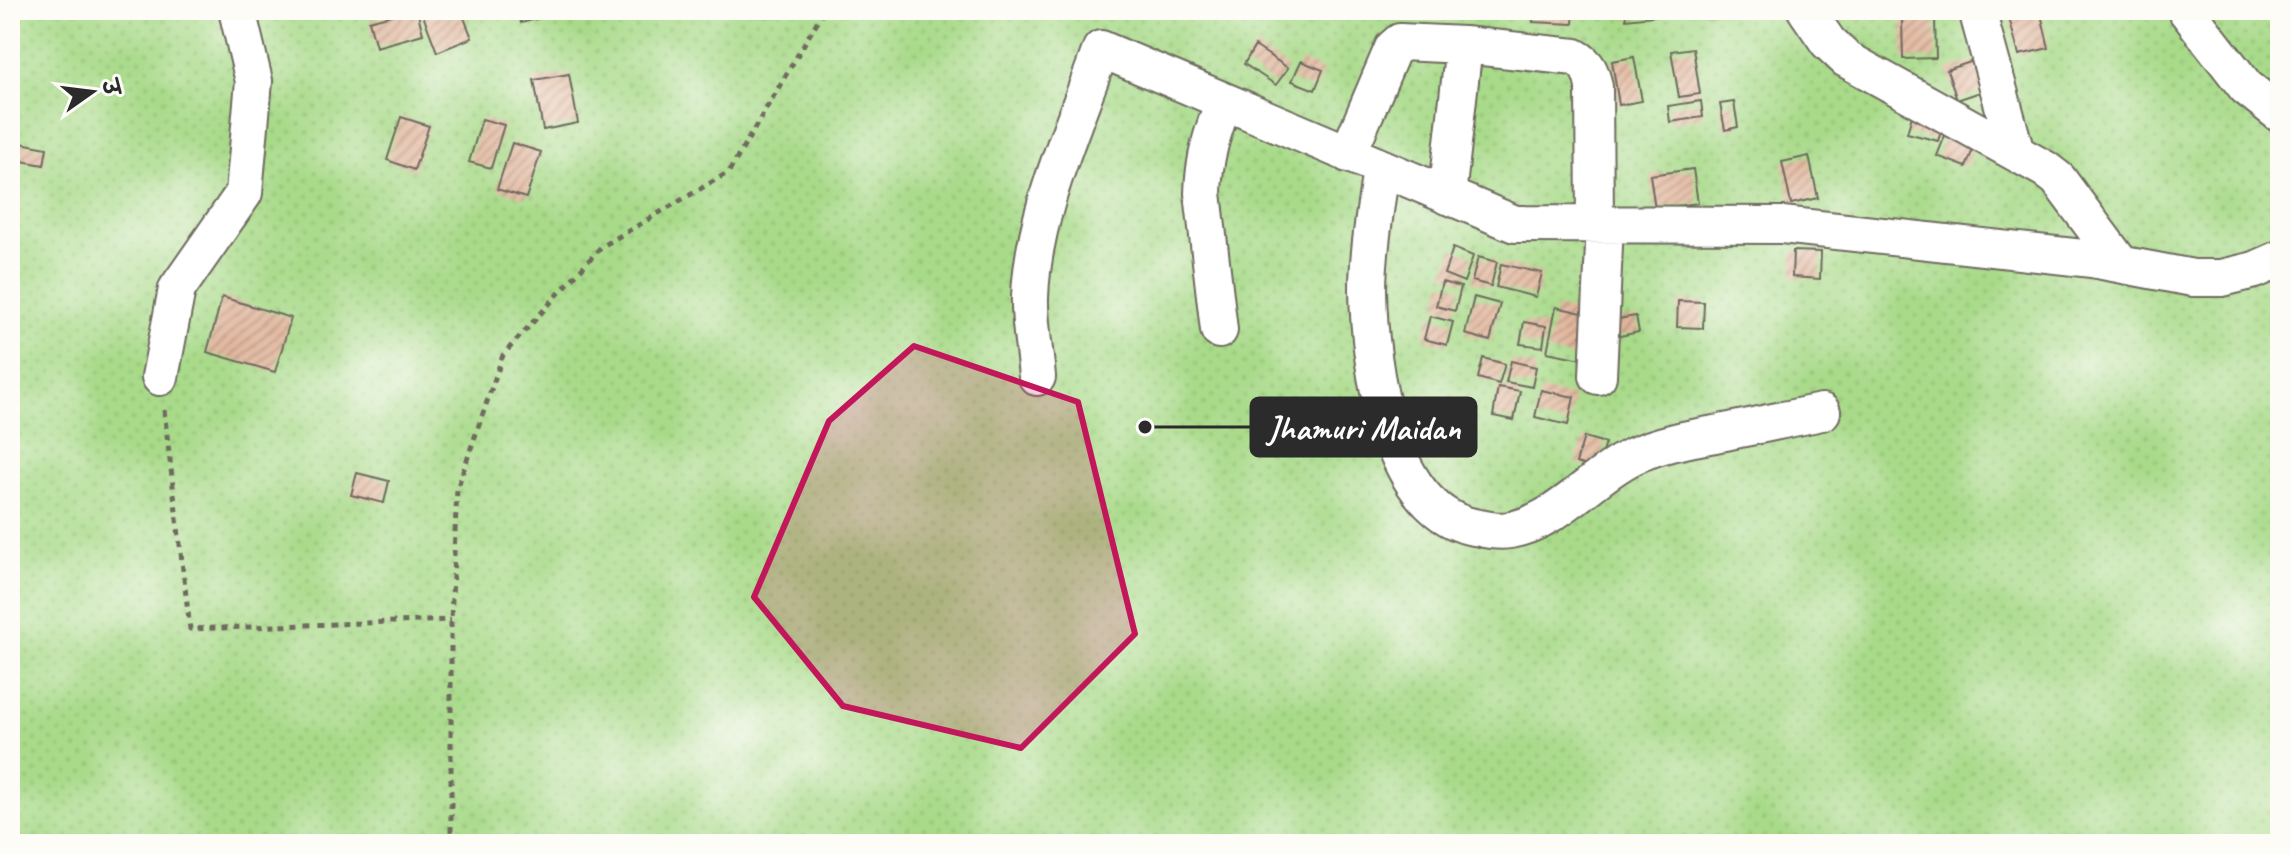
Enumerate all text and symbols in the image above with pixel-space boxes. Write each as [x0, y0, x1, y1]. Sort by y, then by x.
north arrow [52, 52, 132, 132]
text: उ [95, 75, 126, 100]
callout: Jhamuri Maidan [1251, 398, 1476, 456]
text: Jhamuri Maidan [1266, 406, 1462, 449]

